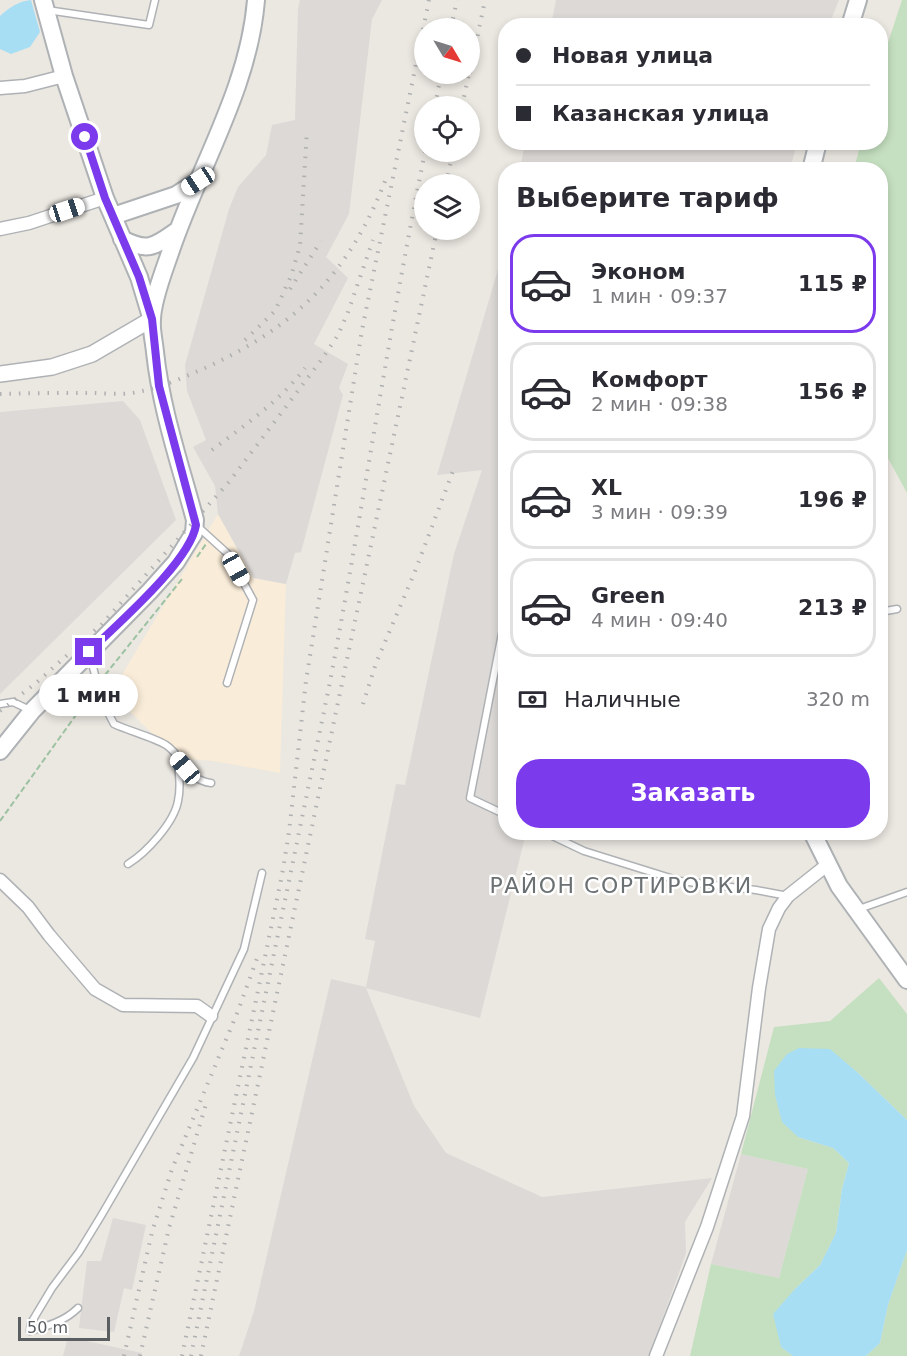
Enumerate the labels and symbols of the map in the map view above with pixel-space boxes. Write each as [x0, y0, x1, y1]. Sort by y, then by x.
north arrow [414, 18, 480, 84]
route start [71, 123, 98, 150]
car [178, 164, 218, 198]
car [47, 196, 87, 224]
car [219, 549, 253, 589]
route end [75, 638, 102, 665]
callout: 1 мин [40, 673, 138, 715]
car [167, 748, 203, 788]
district label: РАЙОН СОРТИРОВКИ [489, 873, 753, 898]
scale bar [18, 1314, 110, 1342]

